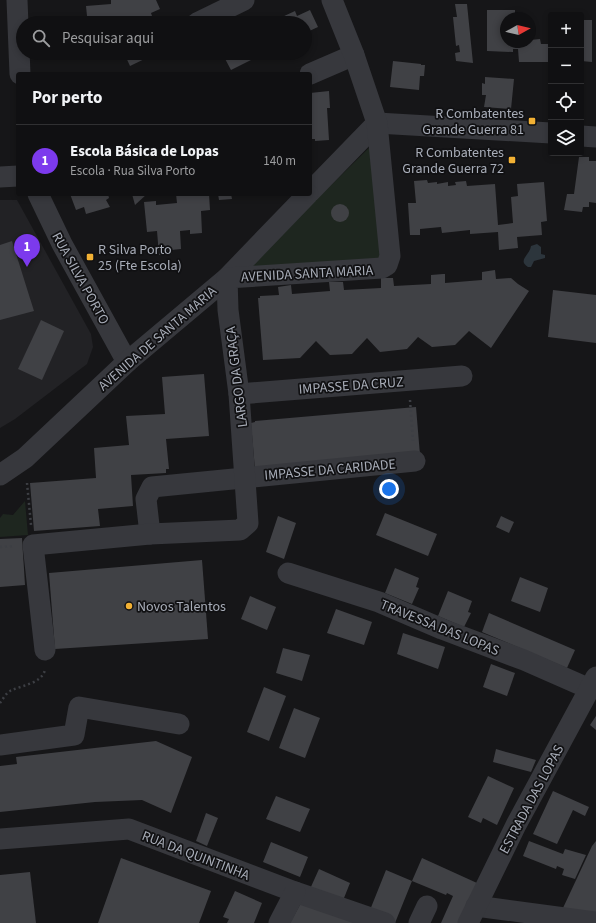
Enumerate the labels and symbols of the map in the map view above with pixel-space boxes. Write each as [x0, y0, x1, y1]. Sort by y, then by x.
north arrow [500, 12, 536, 48]
place label: R Combatentes Grande Guerra 81 [422, 104, 524, 140]
marker: R Combatentes Grande Guerra 81 [527, 116, 537, 126]
place label: R Combatentes Grande Guerra 72 [402, 143, 504, 179]
marker: R Combatentes Grande Guerra 72 [507, 155, 517, 165]
street label: RUA SILVA PORTO [46, 229, 114, 328]
pin: 1 [14, 234, 40, 267]
place label: R Silva Porto 25 (Fte Escola) [98, 240, 182, 276]
marker: R Silva Porto 25 (Fte Escola) [85, 252, 95, 262]
street label: AVENIDA SANTA MARIA [241, 261, 374, 287]
street label: AVENIDA DE SANTA MARIA [94, 281, 221, 396]
street label: LARGO DA GRAÇA [221, 325, 253, 429]
street label: IMPASSE DA CRUZ [298, 372, 404, 400]
street label: IMPASSE DA CARIDADE [264, 454, 397, 486]
your location [379, 479, 399, 499]
street label: TRAVESSA DAS LOPAS [377, 595, 502, 661]
place label: Novos Talentos [137, 597, 226, 617]
marker: Novos Talentos [124, 601, 134, 611]
street label: ESTRADA DAS LOPAS [495, 741, 569, 858]
street label: RUA DA QUINTINHA [139, 826, 253, 886]

